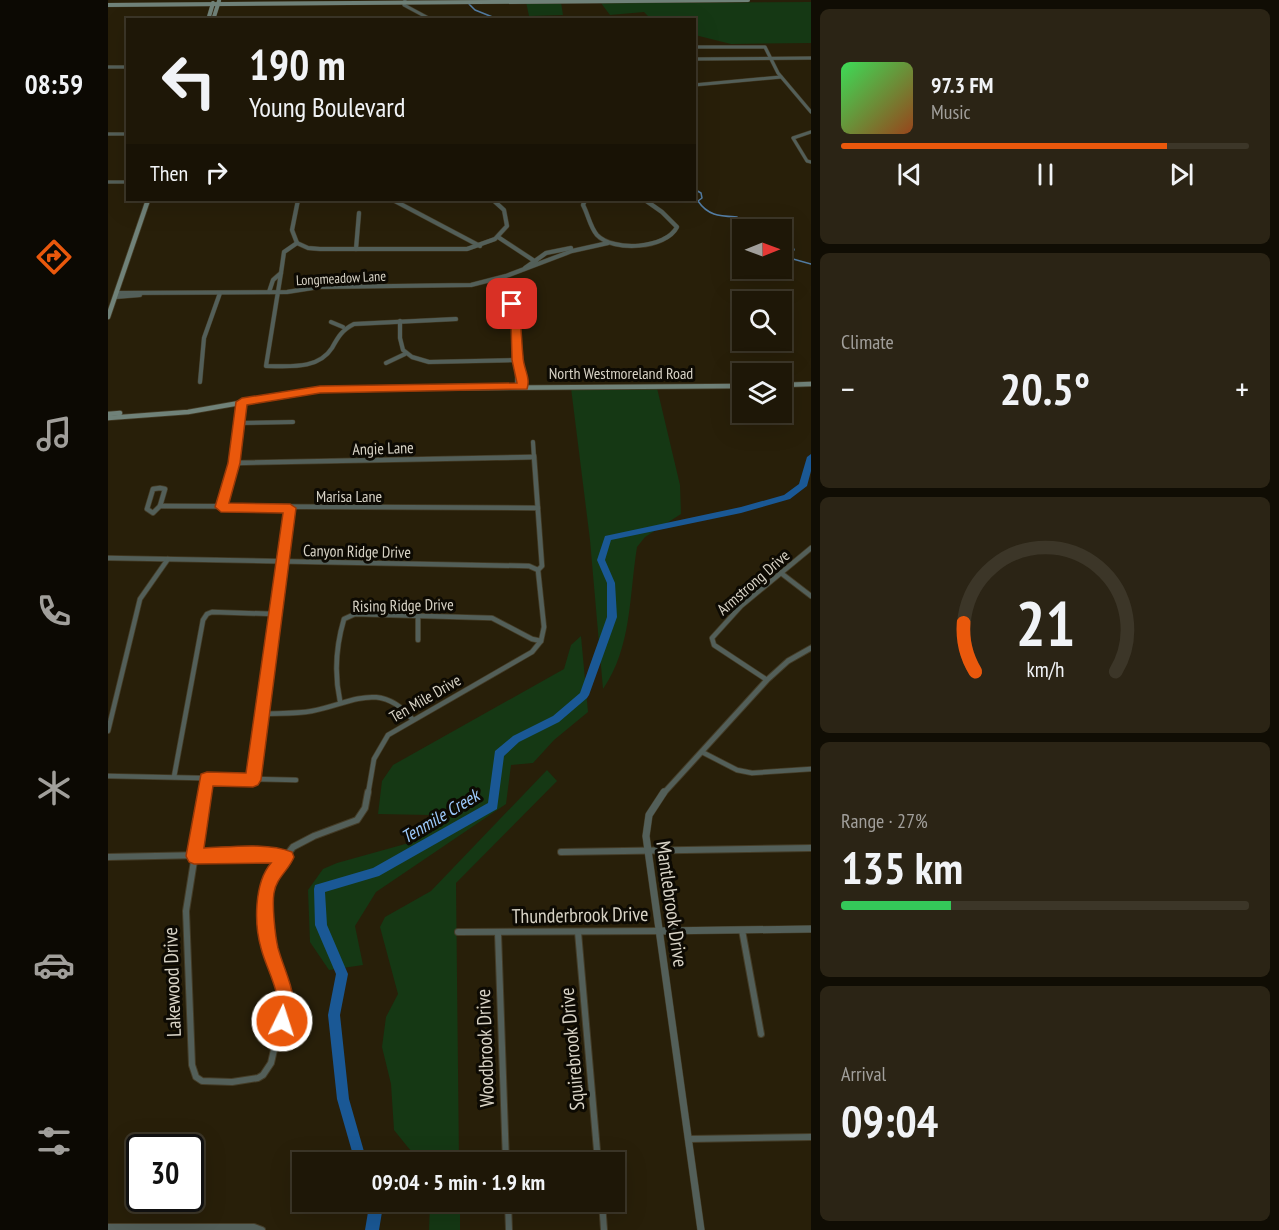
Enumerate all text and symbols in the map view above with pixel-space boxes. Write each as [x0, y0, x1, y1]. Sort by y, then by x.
text: 190 m [249, 37, 346, 92]
icon: left [150, 42, 228, 120]
text: 08:59 [25, 67, 83, 101]
text: 97.3 FM [931, 71, 993, 99]
text: Young Boulevard [249, 90, 405, 124]
text: Music [931, 99, 971, 125]
icon: right [200, 156, 233, 189]
icon: previous [893, 158, 926, 191]
icon: pause [1029, 158, 1062, 191]
icon: next [1165, 158, 1198, 191]
text: Then [150, 159, 188, 187]
north arrow [732, 219, 792, 279]
map controls [732, 219, 792, 423]
icon: directions [33, 236, 75, 278]
street label: Longmeadow Lane [296, 267, 387, 289]
pin [486, 278, 537, 329]
icon: arrive [495, 287, 528, 320]
button: search [732, 291, 792, 351]
text: Climate [841, 329, 894, 355]
text: 20.5° [1000, 359, 1090, 417]
street label: North Westmoreland Road [549, 363, 693, 383]
button: layers [732, 363, 792, 423]
text: − [841, 367, 855, 410]
text: + [1235, 367, 1249, 410]
icon: music [33, 413, 75, 455]
street label: Angie Lane [352, 437, 414, 459]
street label: Marisa Lane [316, 486, 382, 506]
street label: Canyon Ridge Drive [303, 540, 411, 562]
street label: Armstrong Drive [713, 545, 793, 619]
text: 21 [1015, 582, 1075, 663]
icon: phone [33, 590, 75, 632]
street label: Rising Ridge Drive [352, 594, 454, 616]
text: km/h [1026, 655, 1064, 683]
street label: Ten Mile Drive [386, 670, 464, 726]
icon: climate [33, 767, 75, 809]
water label: Tenmile Creek [397, 783, 485, 848]
text: Range · 27% [841, 808, 928, 834]
text: 135 km [841, 838, 963, 896]
street label: Mantlebrook Drive [650, 839, 694, 969]
street label: Thunderbrook Drive [511, 901, 649, 929]
street label: Lakewood Drive [157, 927, 187, 1037]
icon: car [33, 944, 75, 986]
street label: Squirebrook Drive [554, 986, 590, 1112]
position arrow [250, 989, 314, 1053]
street label: Woodbrook Drive [470, 989, 500, 1107]
text: Arrival [841, 1061, 886, 1087]
text: 09:04 [841, 1091, 938, 1149]
icon: filters [33, 1120, 75, 1162]
speed limit sign: 30 [126, 1134, 204, 1212]
text: 09:04 · 5 min · 1.9 km [372, 1168, 545, 1196]

